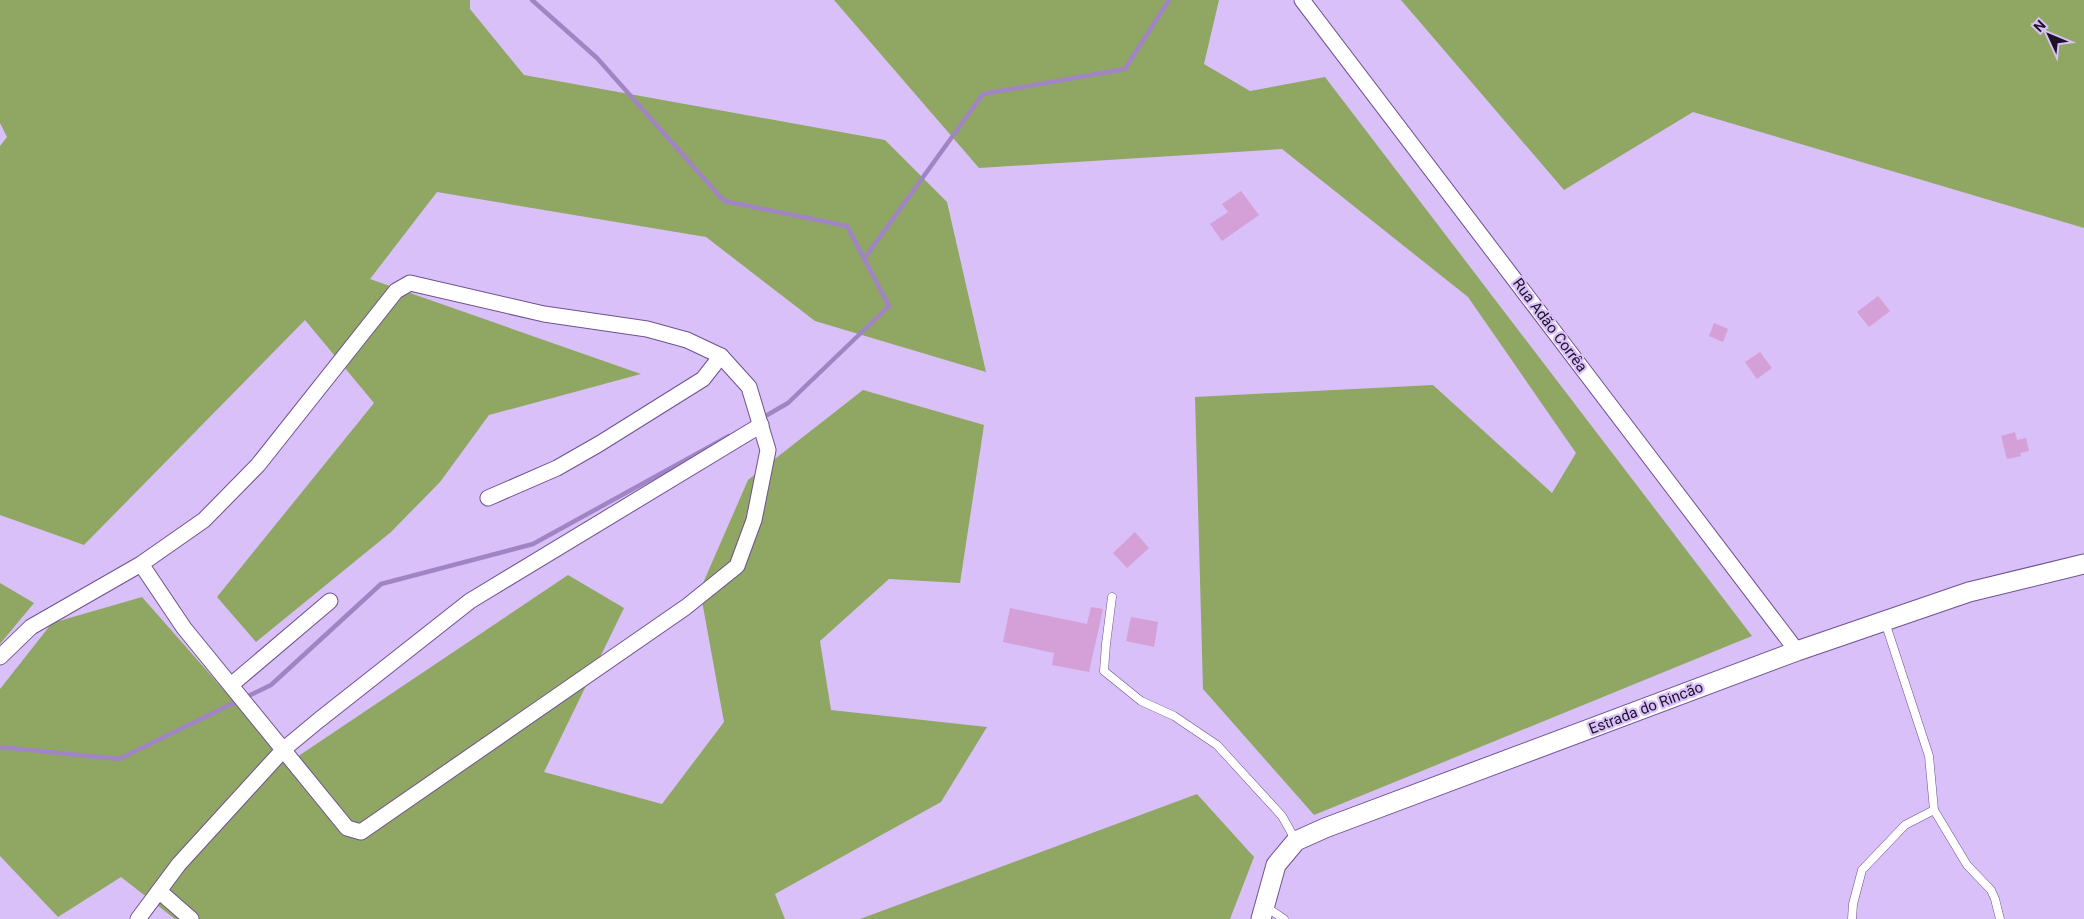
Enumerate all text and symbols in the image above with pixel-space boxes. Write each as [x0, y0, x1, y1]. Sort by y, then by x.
north arrow [2024, 10, 2074, 60]
text: N [2030, 17, 2049, 35]
street label: Rua Adão Corrêa [1509, 275, 1591, 375]
street label: Estrada do Rincão [1586, 678, 1706, 738]

